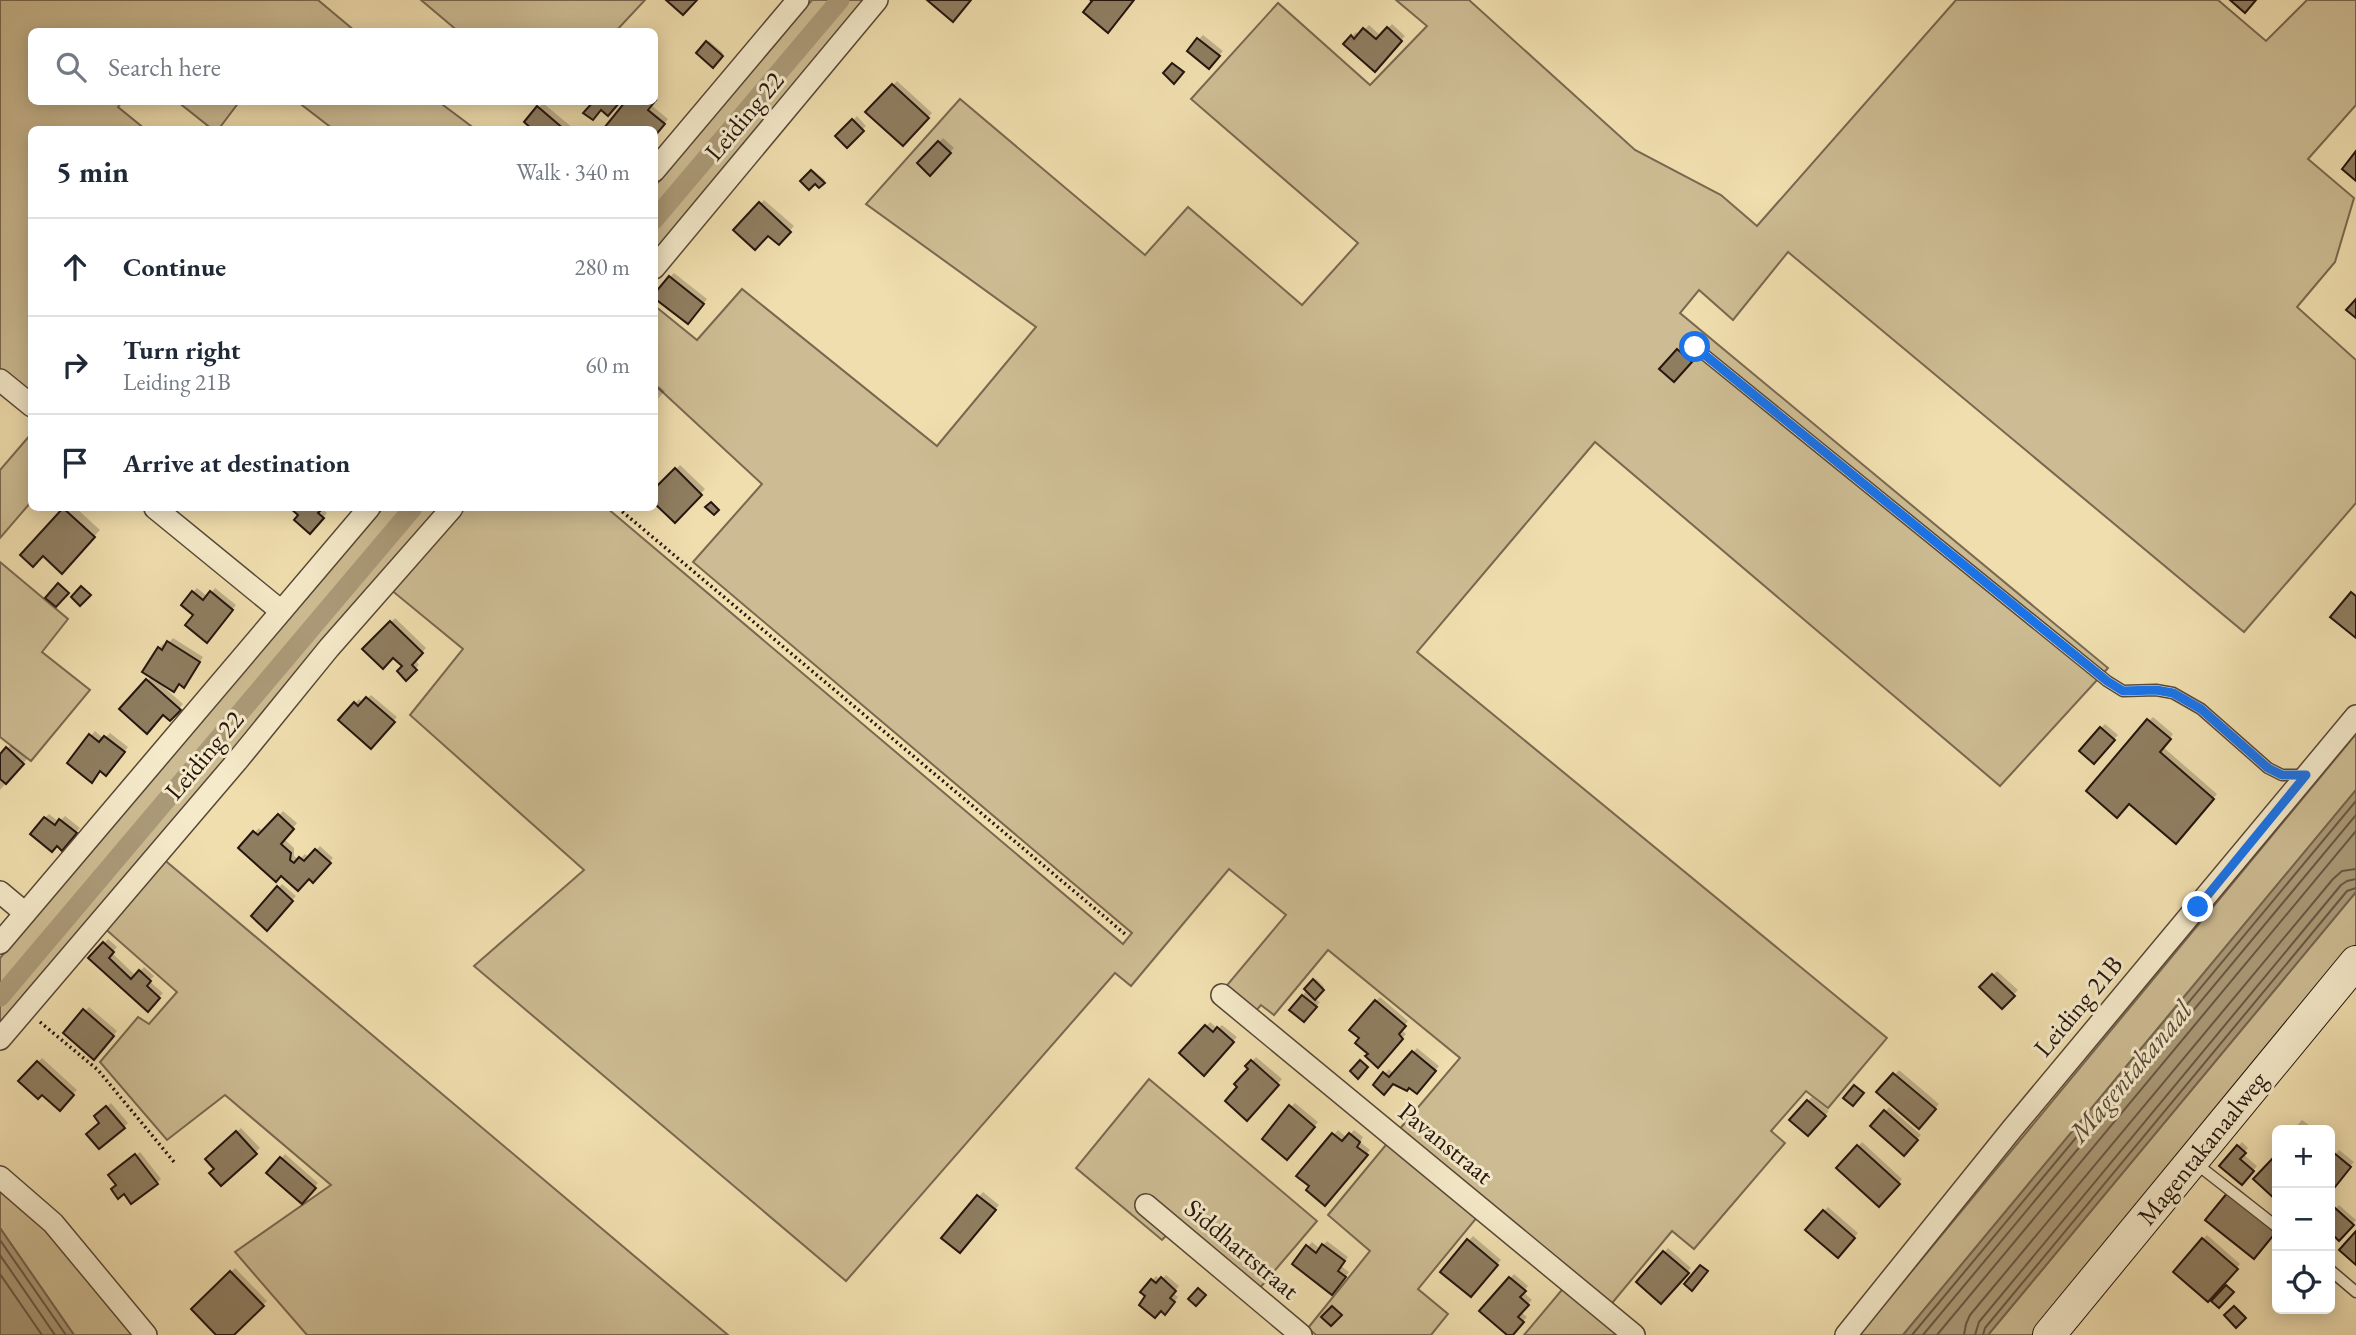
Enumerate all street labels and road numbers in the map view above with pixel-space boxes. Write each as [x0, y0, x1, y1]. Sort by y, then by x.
street label: Leiding 22 [697, 64, 792, 168]
street label: Leiding 22 [157, 703, 252, 807]
street label: Leiding 21B [2026, 948, 2130, 1064]
street label: Magentakanaalweg [2129, 1063, 2275, 1232]
street label: Pavanstraat [1392, 1094, 1500, 1192]
street label: Siddhartstraat [1178, 1191, 1306, 1307]

